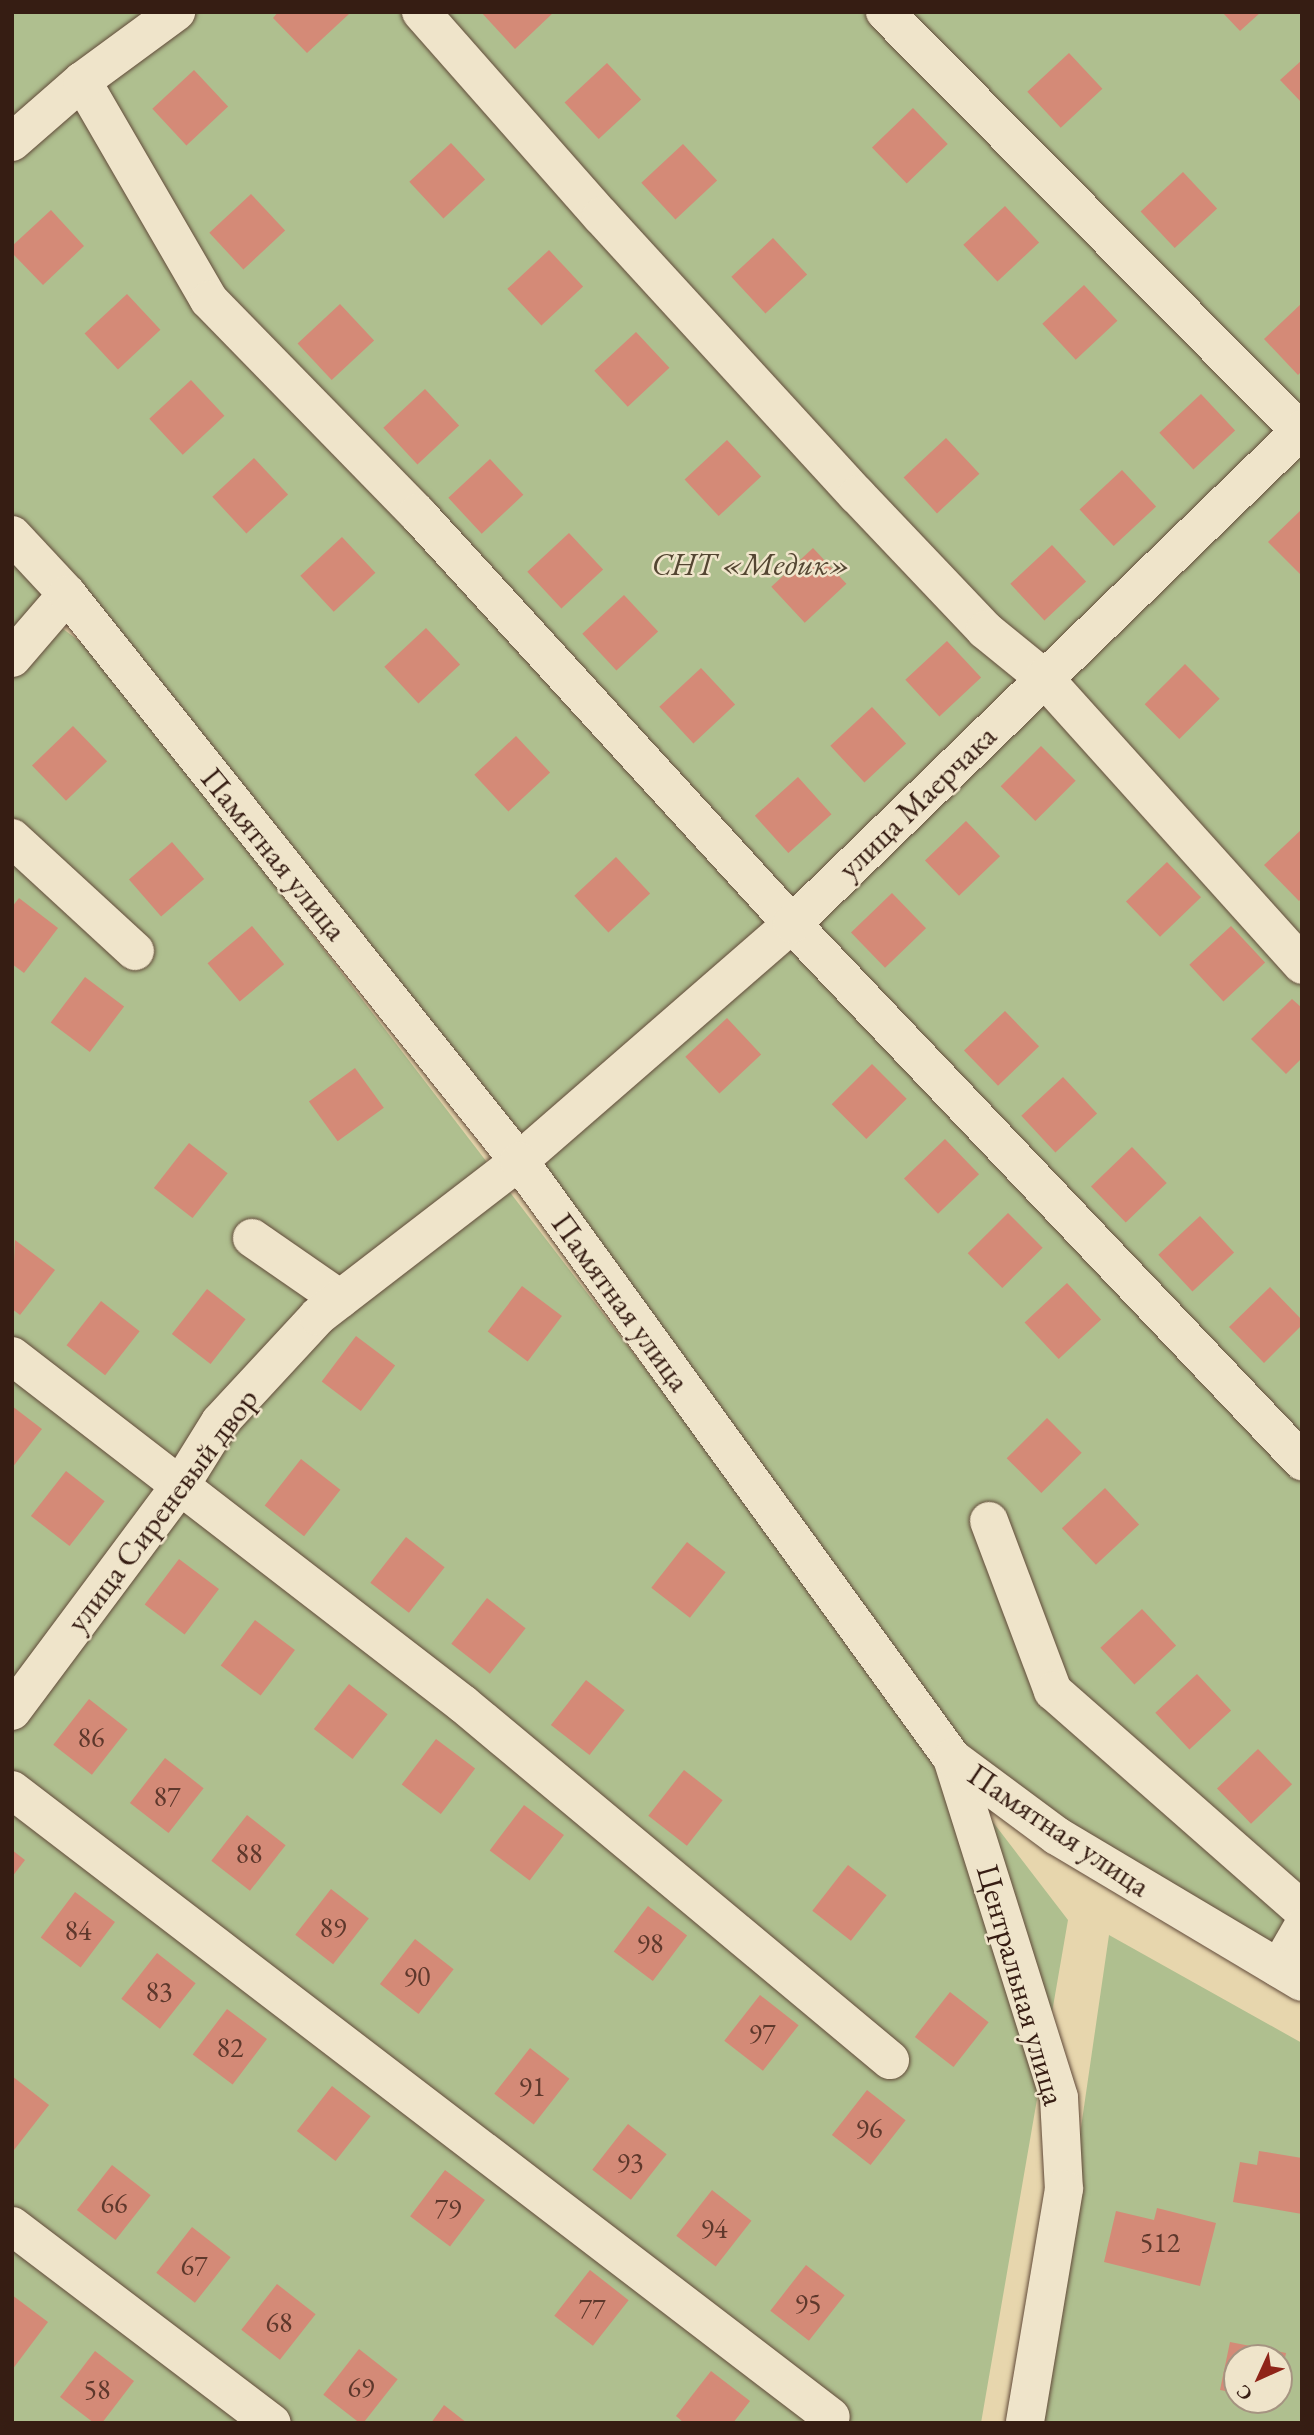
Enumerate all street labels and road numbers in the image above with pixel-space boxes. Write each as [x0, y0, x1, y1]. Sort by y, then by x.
street label: улица Маерчака [830, 717, 1004, 887]
street label: Памятная улица [193, 760, 355, 948]
street label: Памятная улица [543, 1205, 699, 1399]
street label: улица Сиреневый двор [58, 1380, 266, 1640]
street label: Памятная улица [961, 1755, 1157, 1905]
street label: Центральная улица [968, 1860, 1074, 2110]

